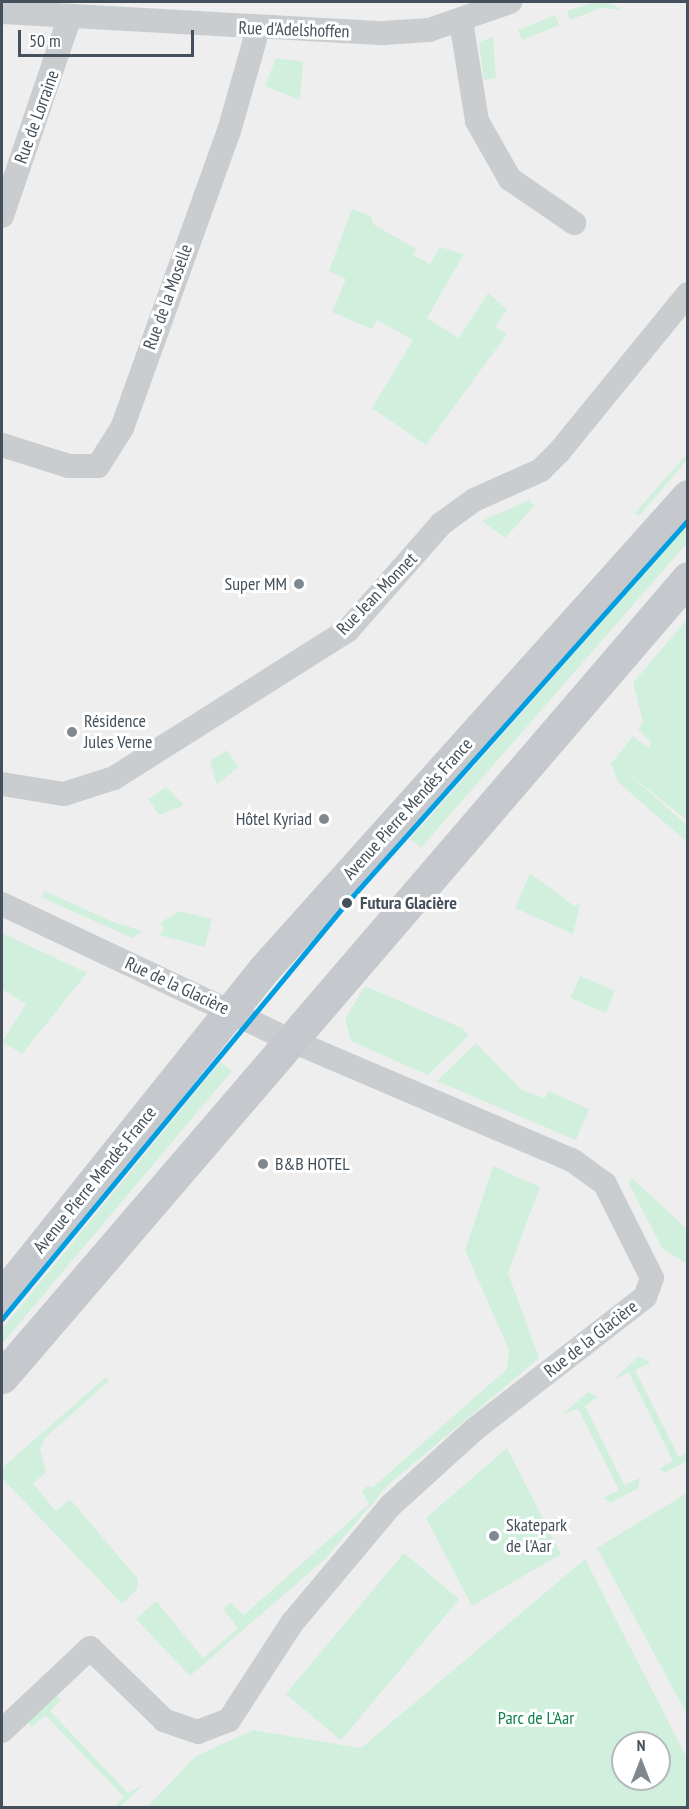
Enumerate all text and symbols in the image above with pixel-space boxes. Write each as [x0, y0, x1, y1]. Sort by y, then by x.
street label: Rue d'Adelshoffen [238, 17, 350, 43]
scale bar [21, 18, 196, 56]
text: 50 m [29, 29, 61, 52]
street label: Rue de Lorraine [10, 67, 64, 167]
street label: Rue de la Moselle [139, 241, 197, 353]
street label: Rue Jean Monnet [332, 548, 422, 640]
place label: Super MM [225, 573, 287, 595]
marker: Super MM [292, 577, 306, 591]
place label: Résidence Jules Verne [84, 711, 153, 754]
marker: Résidence Jules Verne [65, 725, 79, 739]
street label: Avenue Pierre Mendès France [339, 734, 477, 884]
place label: Hôtel Kyriad [236, 808, 312, 830]
marker: Hôtel Kyriad [317, 812, 331, 826]
place label: Futura Glacière [360, 892, 457, 914]
marker: Futura Glacière [338, 894, 356, 912]
street label: Rue de la Glacière [122, 952, 232, 1020]
street label: Avenue Pierre Mendès France [29, 1102, 161, 1258]
place label: B&B HOTEL [275, 1153, 350, 1175]
marker: B&B HOTEL [256, 1157, 270, 1171]
street label: Rue de la Glacière [540, 1296, 642, 1382]
place label: Skatepark de l'Aar [506, 1515, 567, 1558]
marker: Skatepark de l'Aar [487, 1529, 501, 1543]
park label: Parc de L'Aar [498, 1707, 574, 1729]
north arrow [611, 1731, 671, 1791]
text: N [637, 1735, 645, 1755]

